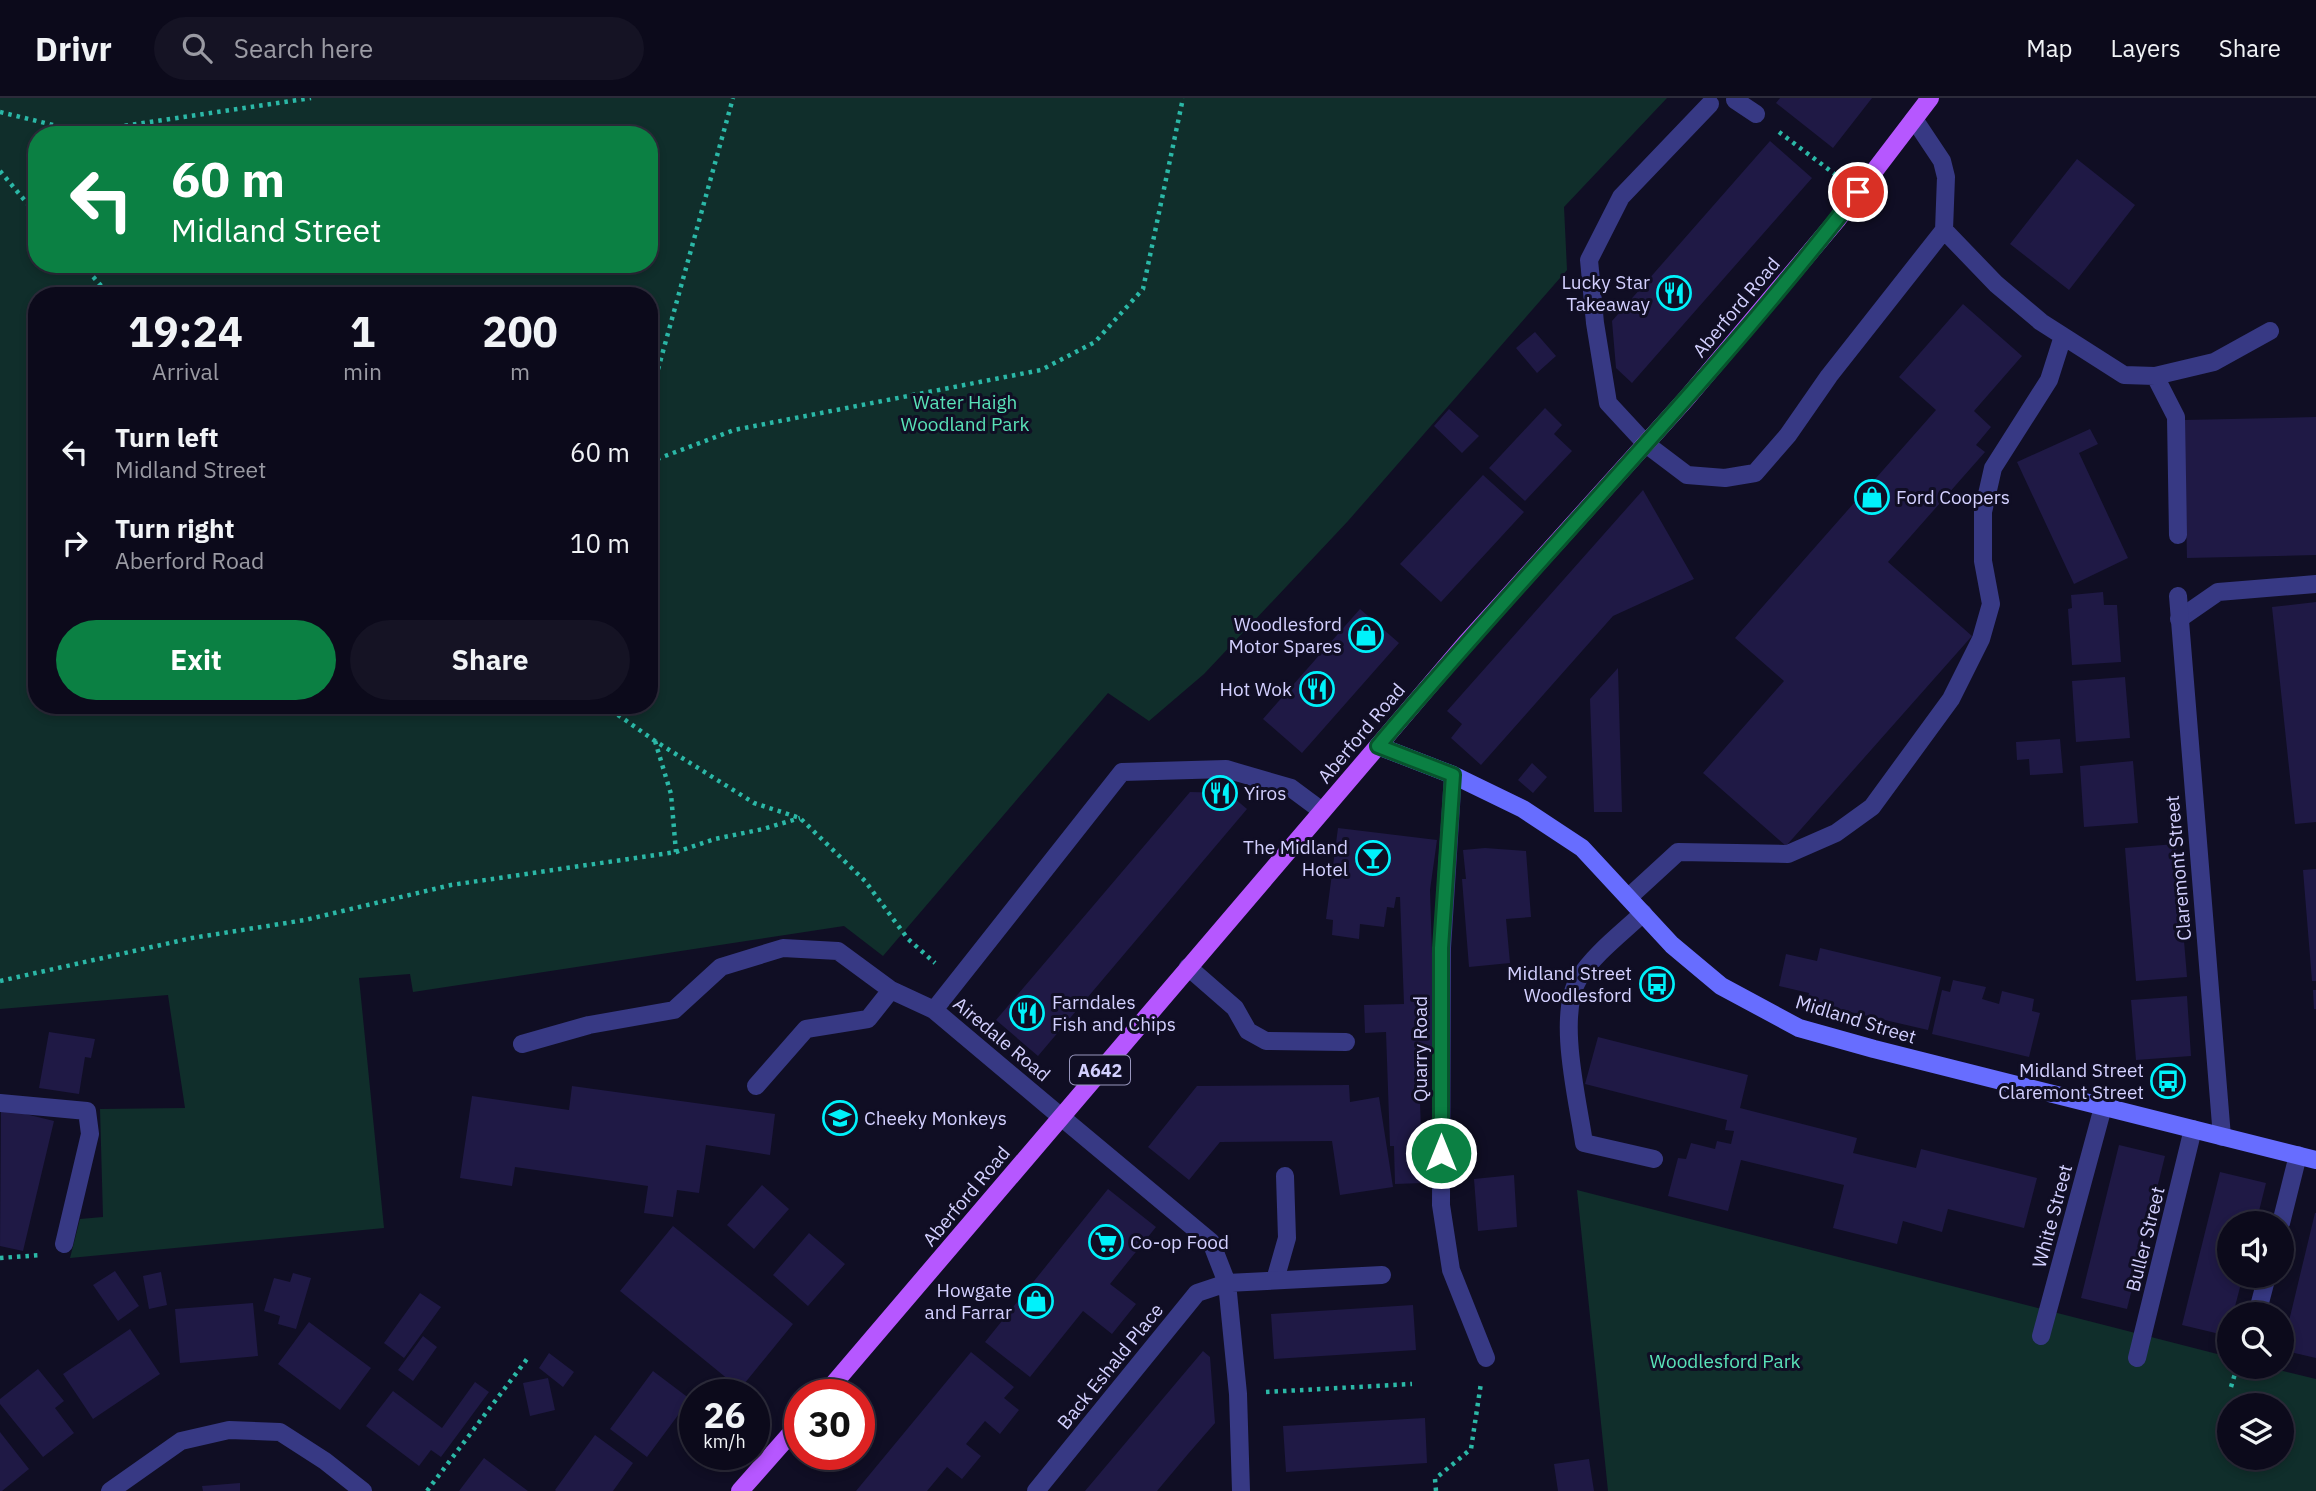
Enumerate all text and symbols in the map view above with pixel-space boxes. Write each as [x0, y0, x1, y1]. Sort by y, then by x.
search box [154, 17, 644, 80]
text: Drivr [35, 27, 112, 70]
icon: search [178, 29, 216, 67]
text: Search here [234, 31, 373, 65]
text: Map [2026, 32, 2073, 64]
text: Layers [2111, 32, 2181, 64]
text: Share [2219, 32, 2281, 64]
text: 60 m [171, 147, 285, 210]
icon: left [56, 154, 147, 245]
pin [1828, 162, 1888, 222]
icon: arrive [1839, 173, 1877, 211]
text: Midland Street [171, 209, 381, 251]
street label: Aberford Road [1687, 252, 1785, 362]
place label: Lucky Star Takeaway [1562, 270, 1651, 316]
restaurant icon: Lucky Star Takeaway [1655, 274, 1693, 312]
text: 19:24 [128, 304, 243, 359]
text: 1 [350, 304, 375, 359]
text: 200 [482, 304, 558, 359]
text: Arrival [152, 356, 219, 386]
text: min [343, 356, 382, 386]
text: m [510, 356, 530, 386]
park label: Water Haigh Woodland Park [900, 390, 1030, 436]
text: Turn left [115, 420, 218, 454]
icon: left [56, 433, 94, 471]
text: 60 m [570, 435, 630, 469]
text: Midland Street [115, 454, 266, 484]
shop icon: Ford Coopers [1853, 478, 1891, 516]
place label: Ford Coopers [1896, 485, 2010, 509]
text: Turn right [115, 511, 234, 545]
icon: right [56, 524, 94, 562]
text: 10 m [570, 526, 630, 560]
text: Aberford Road [115, 545, 264, 575]
place label: Woodlesford Motor Spares [1228, 612, 1342, 658]
shop icon: Woodlesford Motor Spares [1347, 616, 1385, 654]
button: Exit [56, 620, 336, 700]
button: Share [350, 620, 630, 700]
restaurant icon: Hot Wok [1298, 670, 1336, 708]
place label: Hot Wok [1219, 677, 1292, 701]
street label: Aberford Road [1312, 678, 1410, 788]
restaurant icon: Yiros [1201, 774, 1239, 812]
place label: Yiros [1244, 781, 1286, 805]
street label: Claremont Street [2160, 794, 2196, 942]
place label: The Midland Hotel [1243, 835, 1348, 881]
bar icon: The Midland Hotel [1354, 839, 1392, 877]
place label: Midland Street Woodlesford [1507, 961, 1632, 1007]
bus stop icon: Midland Street Woodlesford [1638, 965, 1676, 1003]
street label: Midland Street [1793, 989, 1919, 1049]
place label: Farndales Fish and Chips [1052, 990, 1176, 1036]
street label: Airedale Road [949, 992, 1055, 1086]
restaurant icon: Farndales Fish and Chips [1008, 994, 1046, 1032]
street label: Quarry Road [1408, 996, 1432, 1102]
road number: A642 [1070, 1056, 1130, 1085]
place label: Midland Street Claremont Street [1998, 1058, 2144, 1104]
bus stop icon: Midland Street Claremont Street [2149, 1062, 2187, 1100]
school or university icon: Cheeky Monkeys [821, 1099, 859, 1137]
place label: Cheeky Monkeys [864, 1106, 1007, 1130]
position arrow [1404, 1116, 1478, 1190]
street label: Aberford Road [917, 1141, 1015, 1251]
street label: White Street [2027, 1162, 2077, 1270]
street label: Buller Street [2120, 1184, 2170, 1294]
map controls [2217, 1211, 2294, 1470]
button: sound [2217, 1211, 2294, 1288]
supermarket icon: Co-op Food [1087, 1223, 1125, 1261]
place label: Co-op Food [1130, 1230, 1229, 1254]
place label: Howgate and Farrar [925, 1278, 1012, 1324]
shop icon: Howgate and Farrar [1017, 1282, 1055, 1320]
street label: Back Eshald Place [1052, 1298, 1168, 1434]
button: search [2217, 1302, 2294, 1379]
park label: Woodlesford Park [1649, 1349, 1801, 1373]
speed limit sign: 30 [784, 1379, 875, 1470]
text: 26 [703, 1392, 746, 1438]
button: layers [2217, 1393, 2294, 1470]
text: km/h [703, 1430, 746, 1453]

